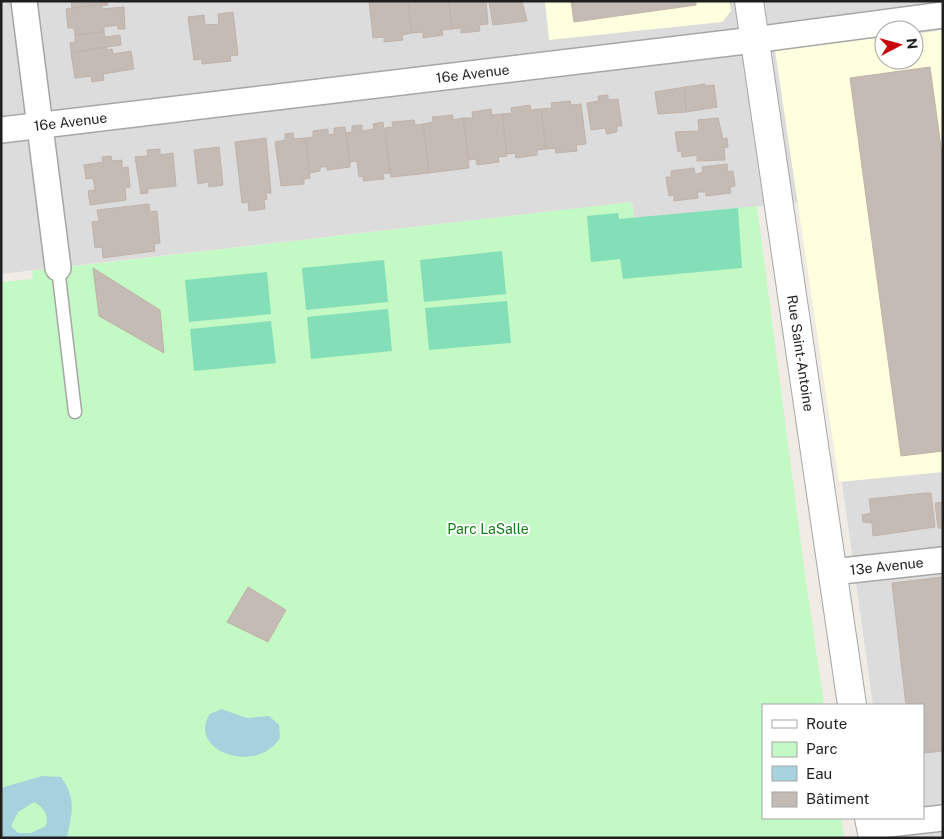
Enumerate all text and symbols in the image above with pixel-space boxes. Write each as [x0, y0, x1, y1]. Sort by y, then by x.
north arrow [874, 20, 924, 70]
text: N [903, 37, 920, 50]
street label: 16e Avenue [435, 61, 510, 86]
street label: 16e Avenue [33, 109, 108, 134]
street label: Rue Saint-Antoine [784, 294, 817, 413]
park label: Parc LaSalle [447, 521, 529, 537]
street label: 13e Avenue [849, 554, 924, 578]
legend [762, 704, 924, 819]
text: Route [806, 715, 847, 732]
text: Parc [806, 740, 838, 757]
text: Eau [806, 765, 832, 782]
text: Bâtiment [806, 790, 869, 807]

